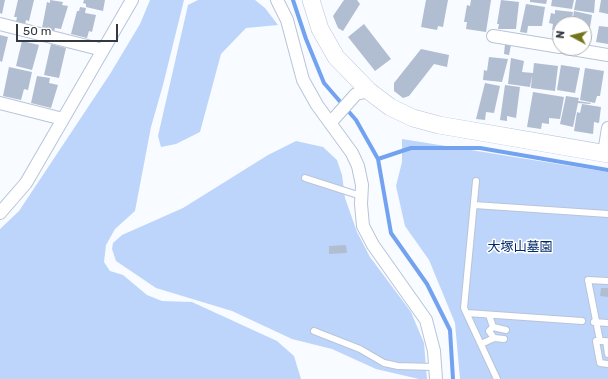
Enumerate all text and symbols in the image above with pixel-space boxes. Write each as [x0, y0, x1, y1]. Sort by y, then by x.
scale bar [18, 16, 120, 42]
north arrow [552, 16, 592, 56]
text: 50 m [23, 24, 51, 38]
text: N [554, 30, 568, 39]
park label: 大塚山墓園 [488, 239, 552, 255]

